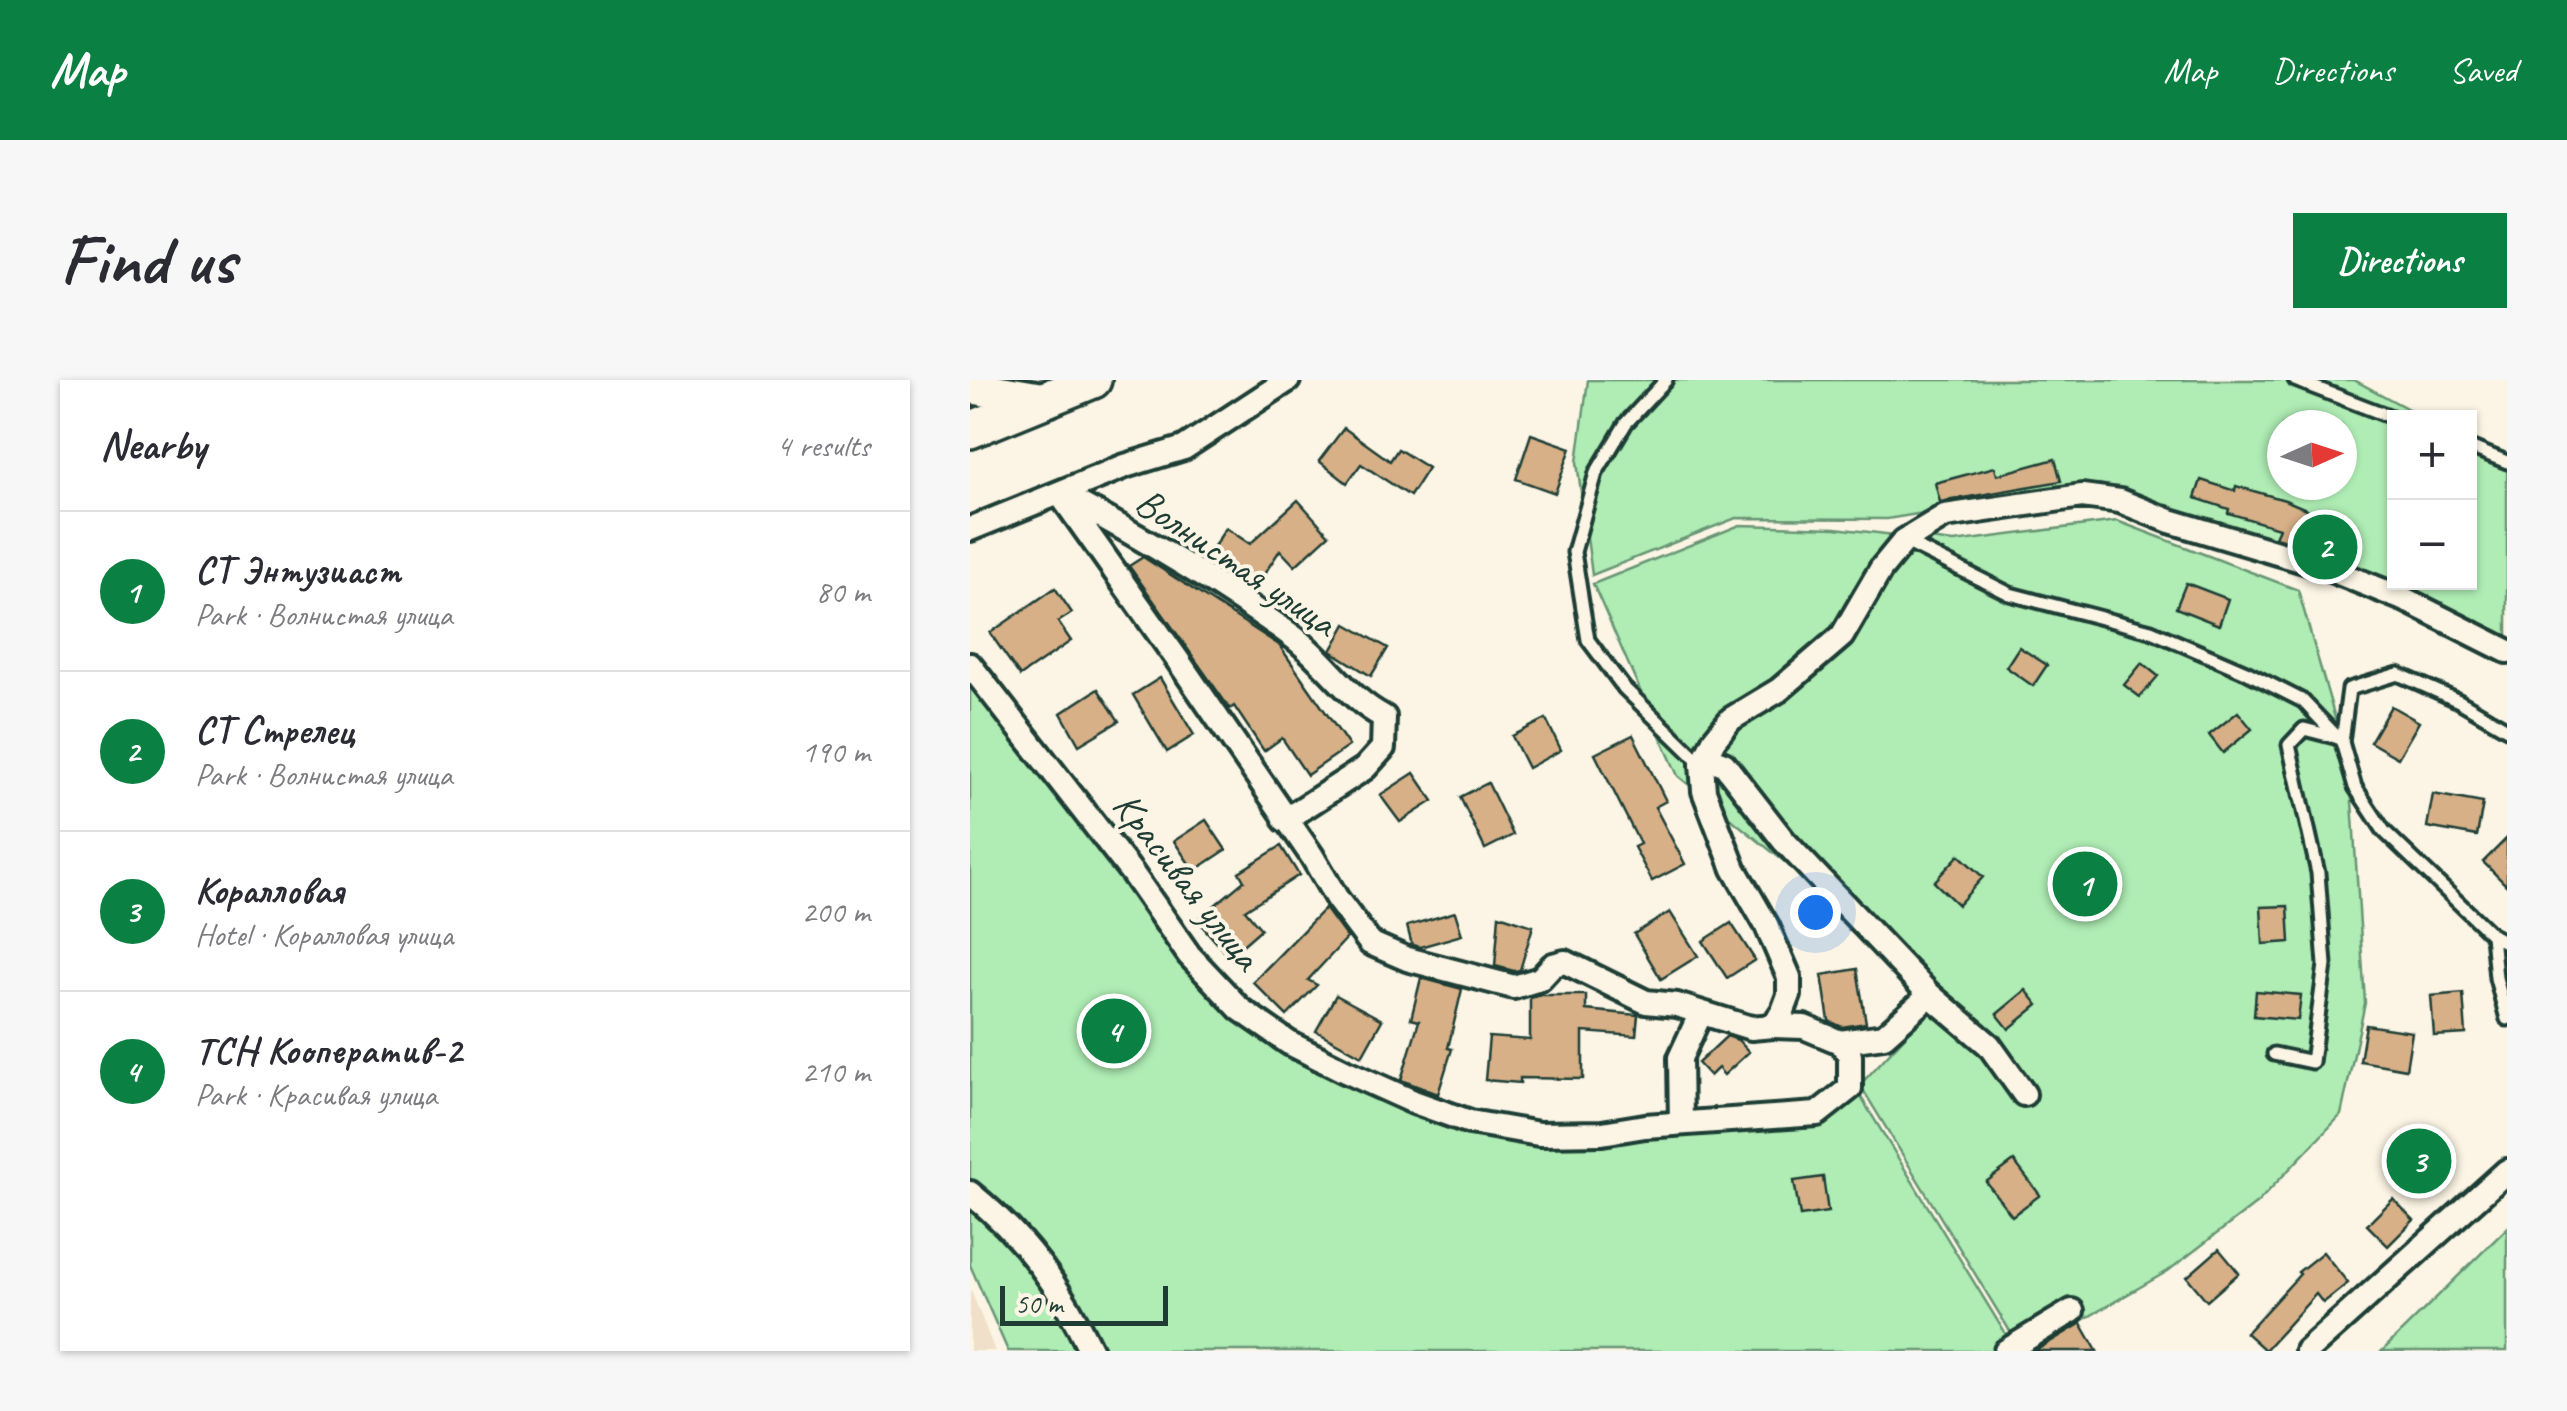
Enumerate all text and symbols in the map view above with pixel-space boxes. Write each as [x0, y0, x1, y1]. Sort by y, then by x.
text: Map [50, 40, 125, 100]
text: Map [2164, 48, 2217, 93]
text: Directions [2272, 48, 2394, 93]
text: Saved [2449, 48, 2517, 93]
button: Directions [2293, 213, 2507, 308]
text: Find us [60, 216, 235, 304]
north arrow [2267, 410, 2357, 500]
map controls [2387, 410, 2477, 590]
button: + [2387, 410, 2477, 500]
text: Nearby [100, 419, 206, 472]
text: 4 results [776, 425, 870, 466]
street label: Волнистая улица [1126, 476, 1348, 649]
button: − [2387, 500, 2477, 590]
pin: 2 [2292, 510, 2358, 584]
text: СТ Энтузиаст [195, 547, 401, 594]
text: 1 [125, 571, 140, 612]
text: 80 m [816, 571, 870, 612]
text: Park · Волнистая улица [195, 594, 453, 635]
text: СТ Стрелец [195, 707, 355, 754]
text: 2 [125, 731, 140, 772]
text: 190 m [801, 731, 870, 772]
text: Park · Волнистая улица [195, 754, 453, 795]
street label: Красивая улица [1102, 782, 1274, 982]
pin: 1 [2052, 846, 2118, 922]
text: Коралловая [195, 867, 344, 914]
your location [1790, 887, 1841, 938]
text: 3 [125, 891, 140, 932]
text: 200 m [801, 891, 870, 932]
text: Hotel · Коралловая улица [195, 914, 453, 955]
pin: 4 [1082, 994, 1146, 1068]
text: ТСН Кооператив-2 [195, 1027, 462, 1074]
text: 4 [125, 1051, 140, 1092]
text: 210 m [801, 1051, 870, 1092]
text: Park · Красивая улица [195, 1074, 437, 1115]
pin: 3 [2386, 1124, 2452, 1198]
scale bar [1000, 1281, 1168, 1326]
text: 50 m [1015, 1286, 1063, 1321]

